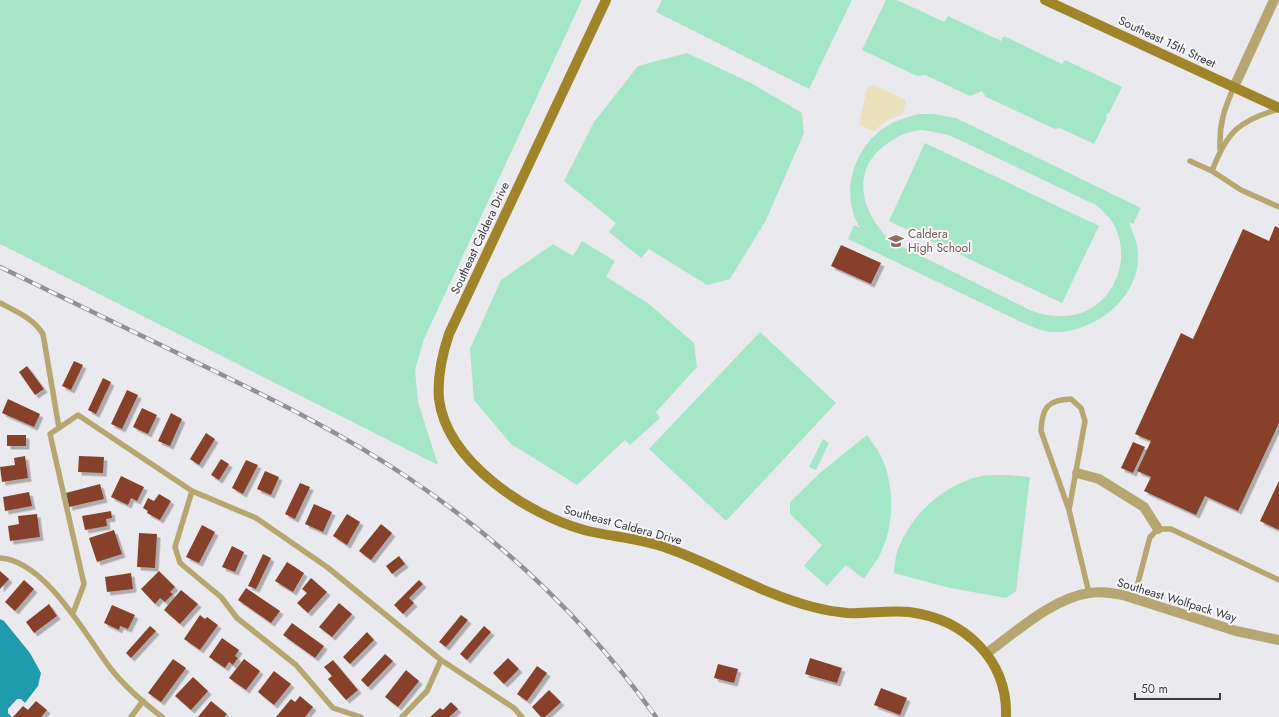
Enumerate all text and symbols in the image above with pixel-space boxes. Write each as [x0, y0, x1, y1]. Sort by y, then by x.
street label: Southeast 15th Street [1115, 12, 1219, 72]
street label: Southeast Caldera Drive [446, 179, 514, 297]
place label: Caldera High School [908, 225, 971, 257]
school or university icon: Caldera High School [887, 232, 905, 250]
street label: Southeast Caldera Drive [562, 501, 684, 549]
street label: Southeast Wolfpack Way [1115, 573, 1240, 627]
scale bar [1135, 675, 1220, 701]
text: 50 m [1141, 680, 1168, 698]

